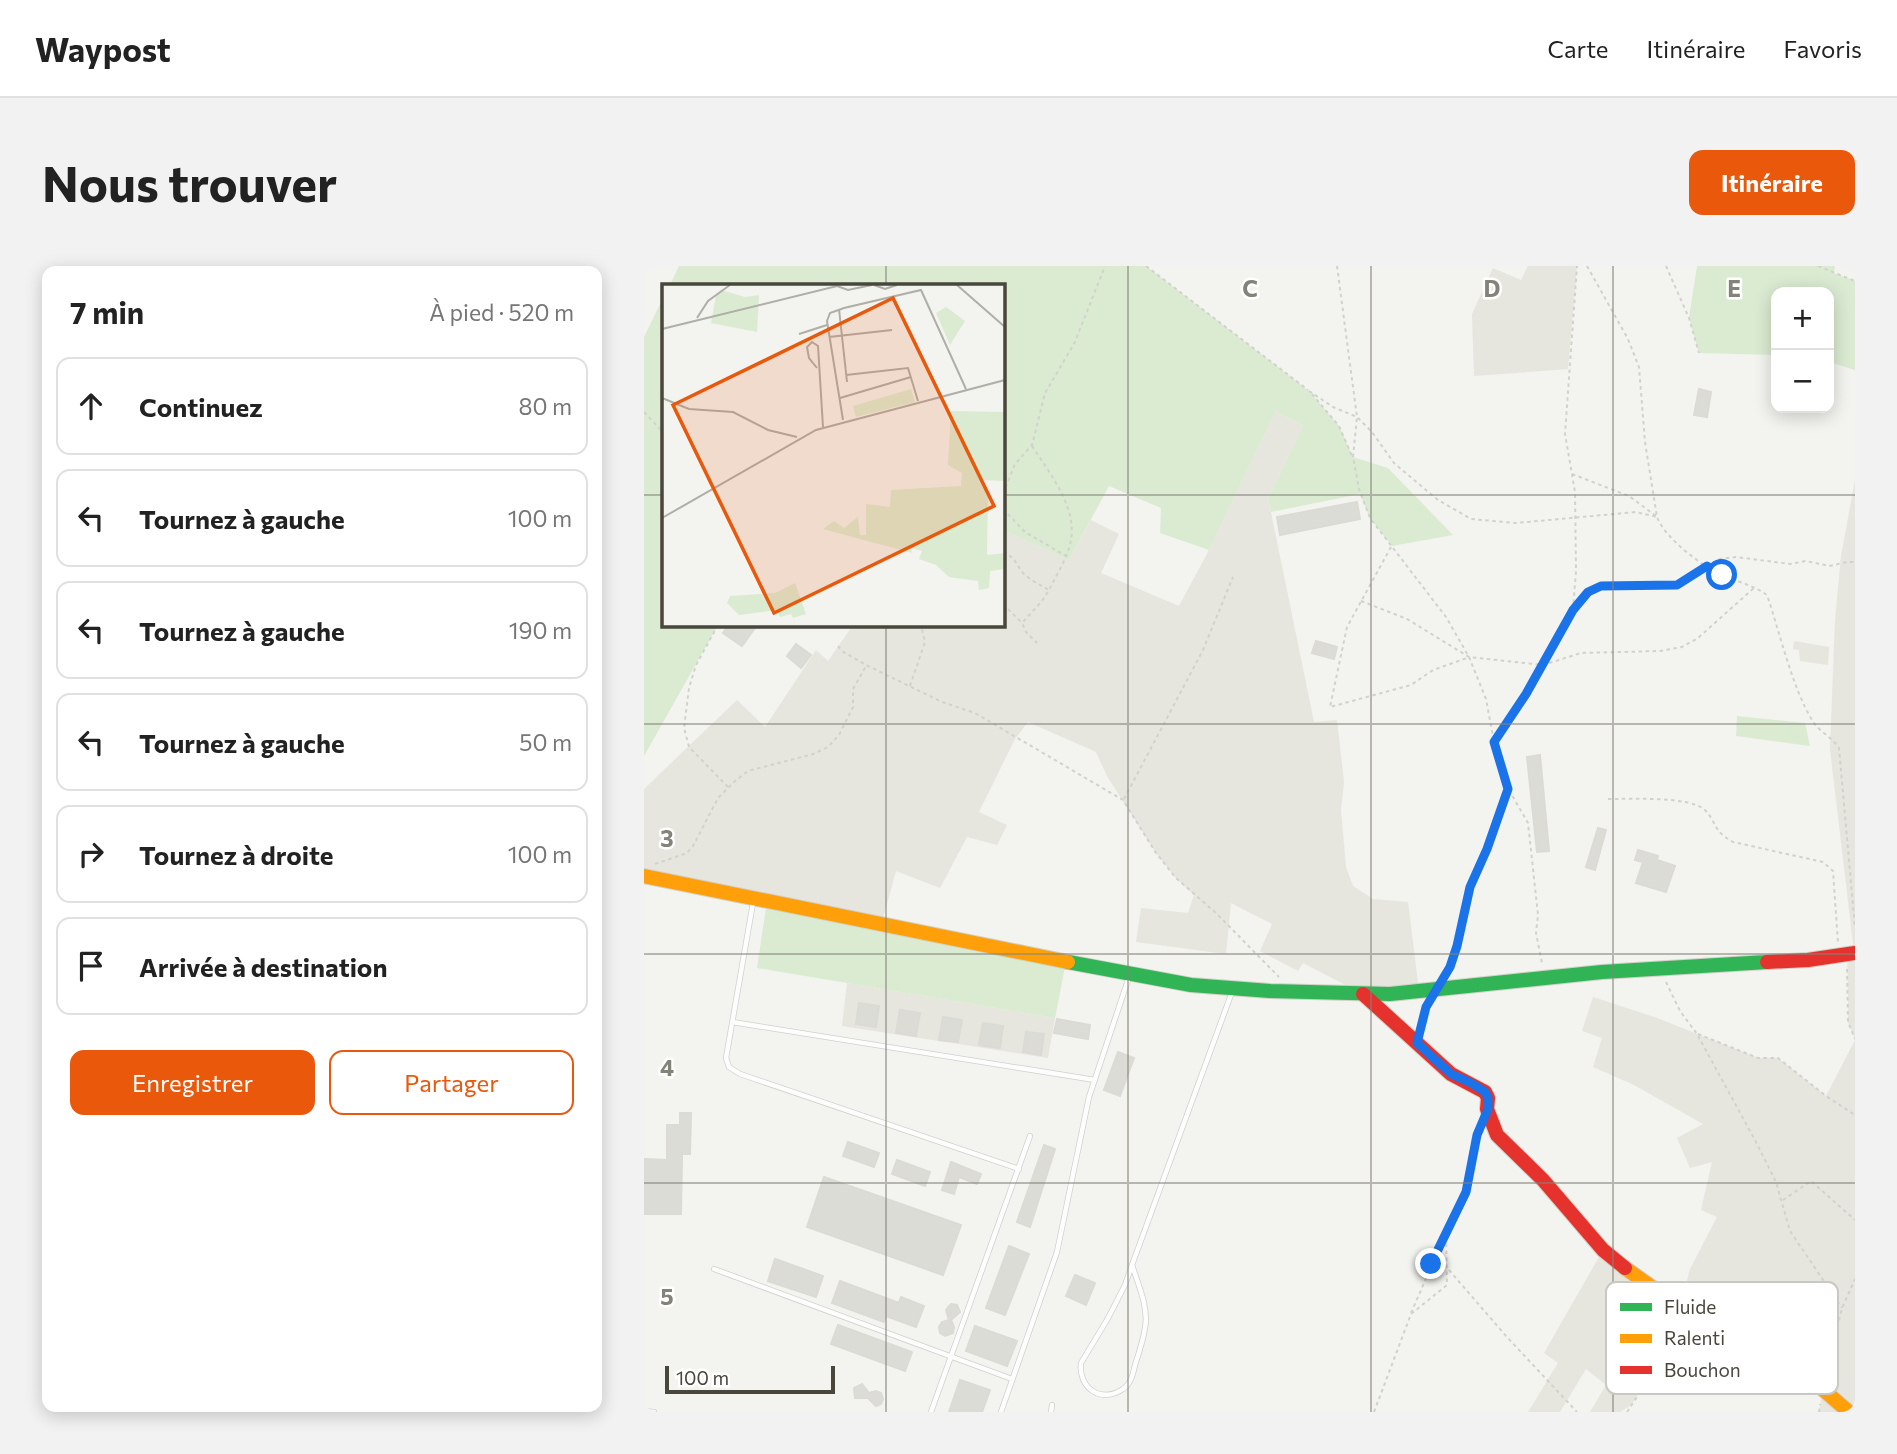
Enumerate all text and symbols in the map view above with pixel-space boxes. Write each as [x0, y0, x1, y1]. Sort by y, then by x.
text: Waypost [35, 28, 171, 69]
text: Carte [1548, 34, 1609, 63]
text: Itinéraire [1647, 34, 1746, 63]
text: Favoris [1784, 34, 1862, 63]
button: Itinéraire [1689, 150, 1855, 215]
text: Nous trouver [42, 152, 337, 212]
text: C [1242, 274, 1258, 302]
text: D [1484, 274, 1501, 302]
text: E [1727, 274, 1741, 302]
inset map [662, 284, 1004, 626]
map controls [1771, 287, 1834, 413]
button: + [1771, 287, 1834, 350]
text: 7 min [70, 293, 144, 330]
text: À pied · 520 m [429, 298, 574, 326]
button: − [1771, 350, 1834, 413]
icon: ahead [72, 387, 110, 425]
text: Continuez [139, 391, 263, 422]
text: 80 m [519, 392, 572, 420]
icon: left [72, 499, 110, 537]
text: Tournez à gauche [139, 503, 345, 534]
text: 100 m [508, 504, 572, 532]
route start [1706, 559, 1737, 590]
icon: left [72, 611, 110, 649]
text: Tournez à gauche [139, 615, 345, 646]
text: 190 m [509, 616, 572, 644]
icon: left [72, 723, 110, 761]
text: Tournez à gauche [139, 727, 345, 758]
text: 50 m [519, 728, 572, 756]
text: 3 [660, 824, 674, 852]
icon: right [72, 835, 110, 873]
text: Tournez à droite [139, 839, 334, 870]
text: 100 m [508, 840, 572, 868]
icon: arrive [72, 947, 110, 985]
text: Arrivée à destination [139, 951, 387, 982]
button: Enregistrer [70, 1050, 315, 1115]
button: Partager [329, 1050, 574, 1115]
text: 4 [660, 1053, 674, 1081]
route end [1415, 1248, 1446, 1279]
text: 5 [660, 1282, 674, 1310]
legend [1606, 1282, 1838, 1394]
text: Fluide [1664, 1295, 1716, 1318]
text: Ralenti [1664, 1326, 1725, 1349]
text: Bouchon [1664, 1358, 1741, 1381]
scale bar [665, 1363, 835, 1395]
text: 100 m [676, 1366, 729, 1389]

